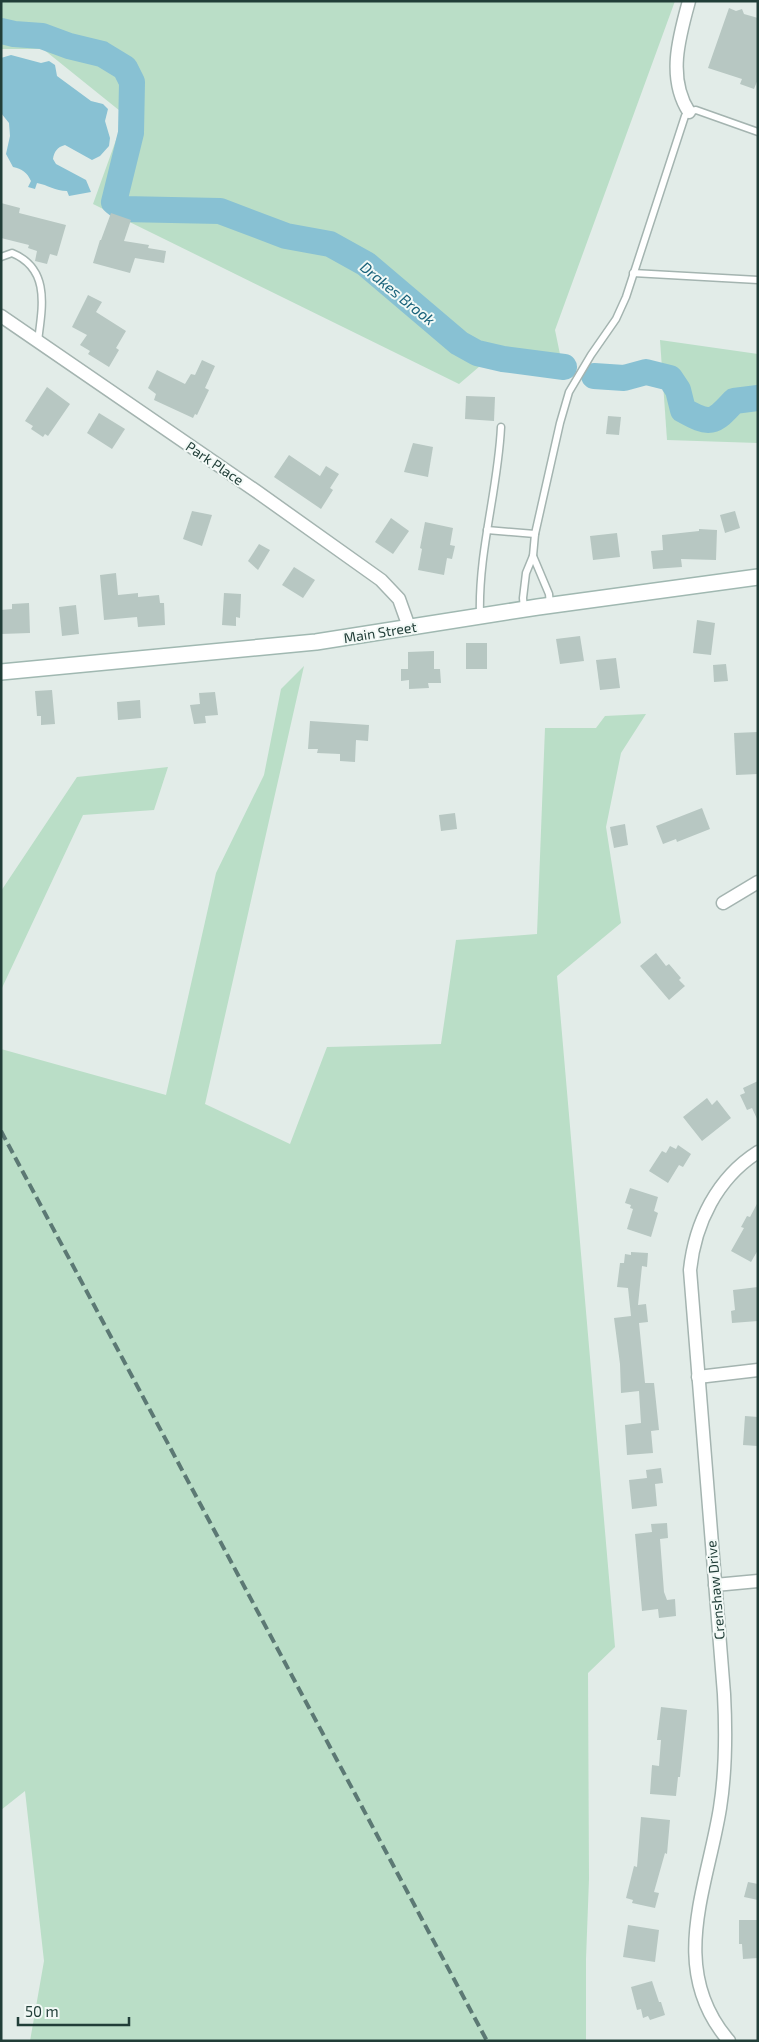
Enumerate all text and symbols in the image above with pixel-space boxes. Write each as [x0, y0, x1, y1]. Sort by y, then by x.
water label: Drakes Brook [357, 257, 439, 329]
street label: Park Place [183, 438, 247, 488]
street label: Main Street [342, 618, 418, 646]
street label: Crenshaw Drive [702, 1540, 728, 1640]
scale bar [18, 1994, 129, 2026]
text: 50 m [25, 2002, 59, 2020]

